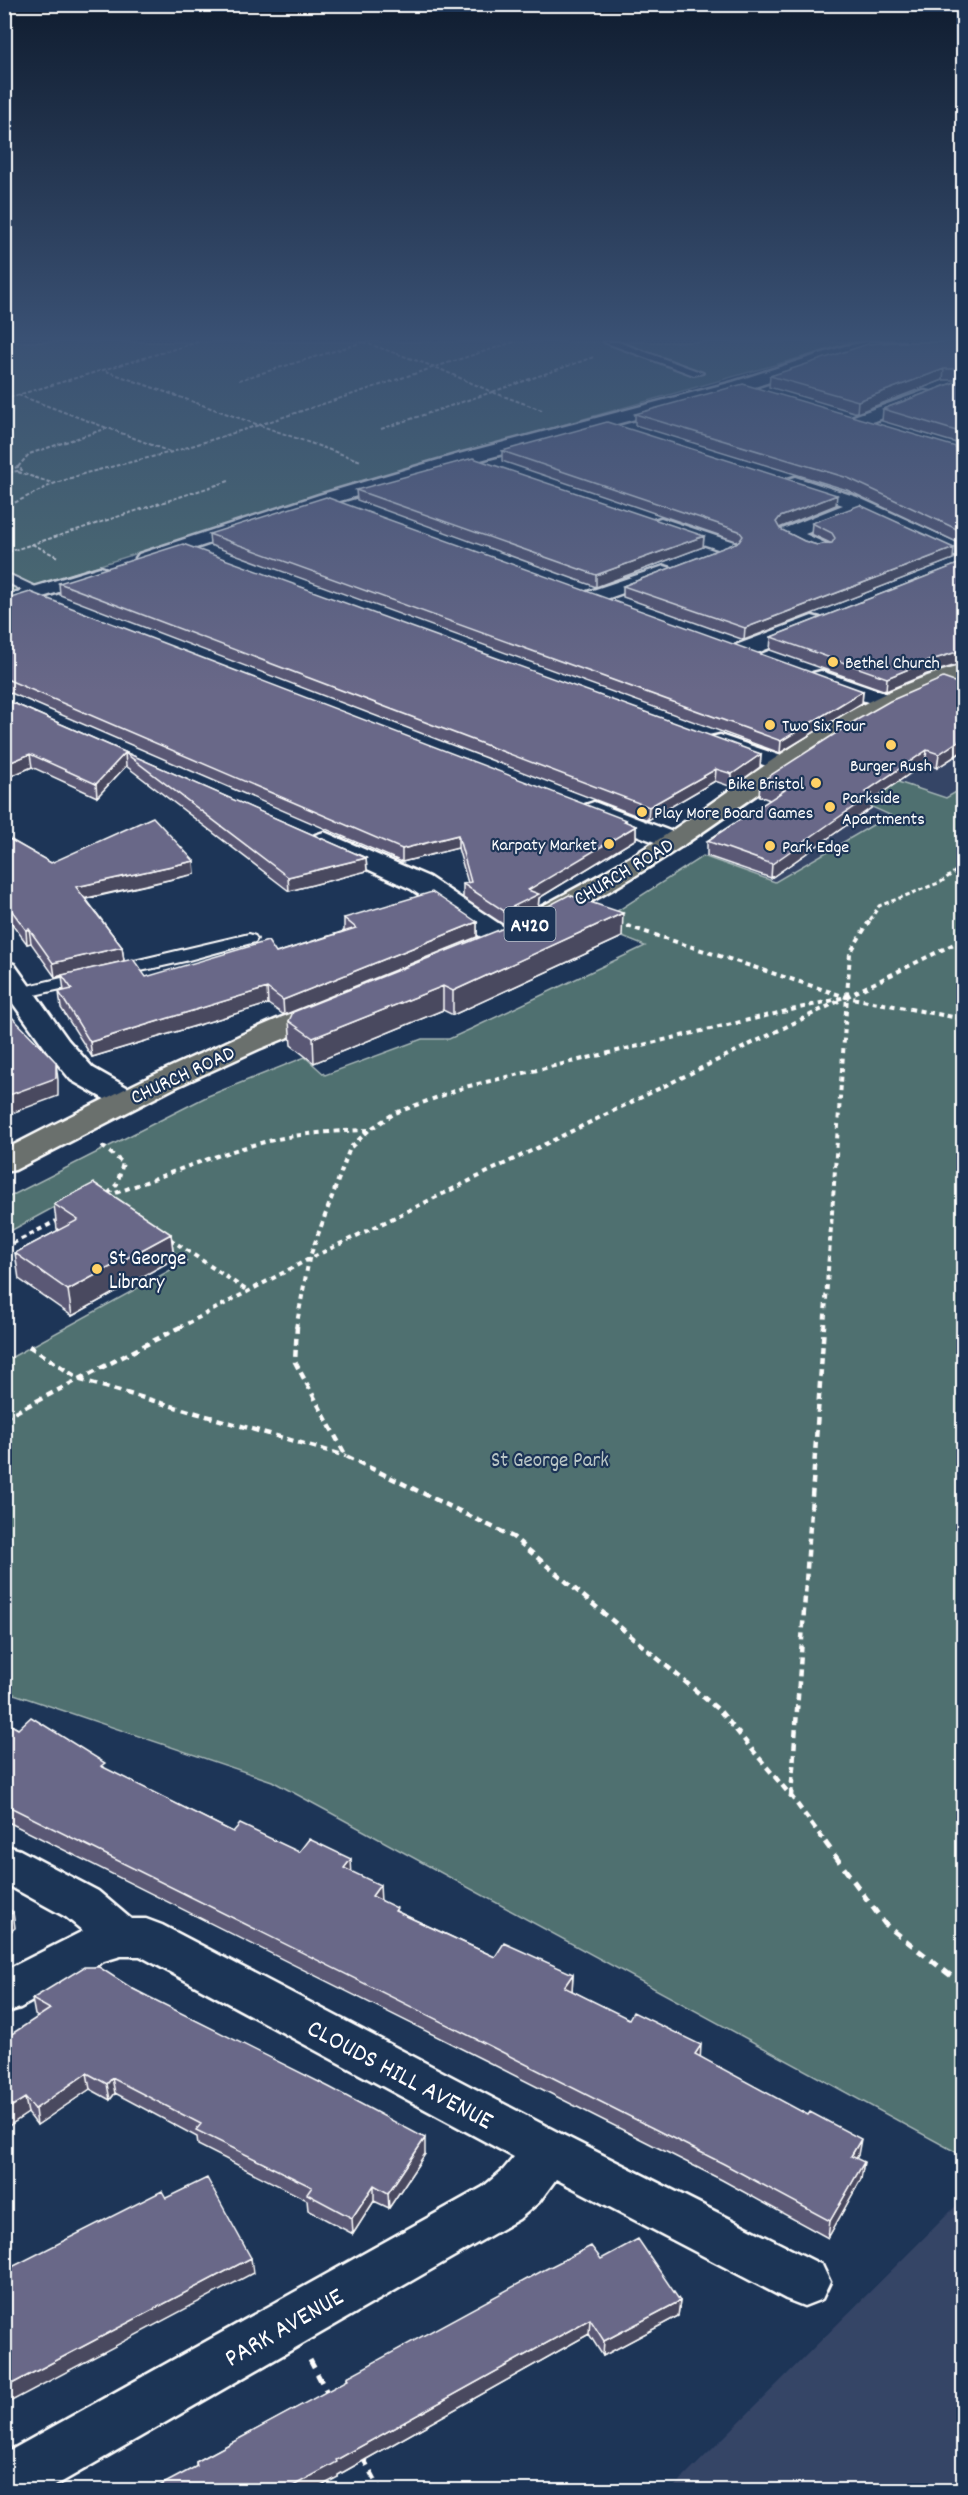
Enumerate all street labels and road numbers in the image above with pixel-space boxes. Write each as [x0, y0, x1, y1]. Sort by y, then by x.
street label: CHURCH ROAD [569, 832, 680, 915]
road number: A420 [504, 907, 556, 941]
street label: CHURCH ROAD [126, 1039, 241, 1114]
street label: CLOUDS HILL AVENUE [300, 2011, 499, 2141]
street label: PARK AVENUE [218, 2280, 351, 2378]

